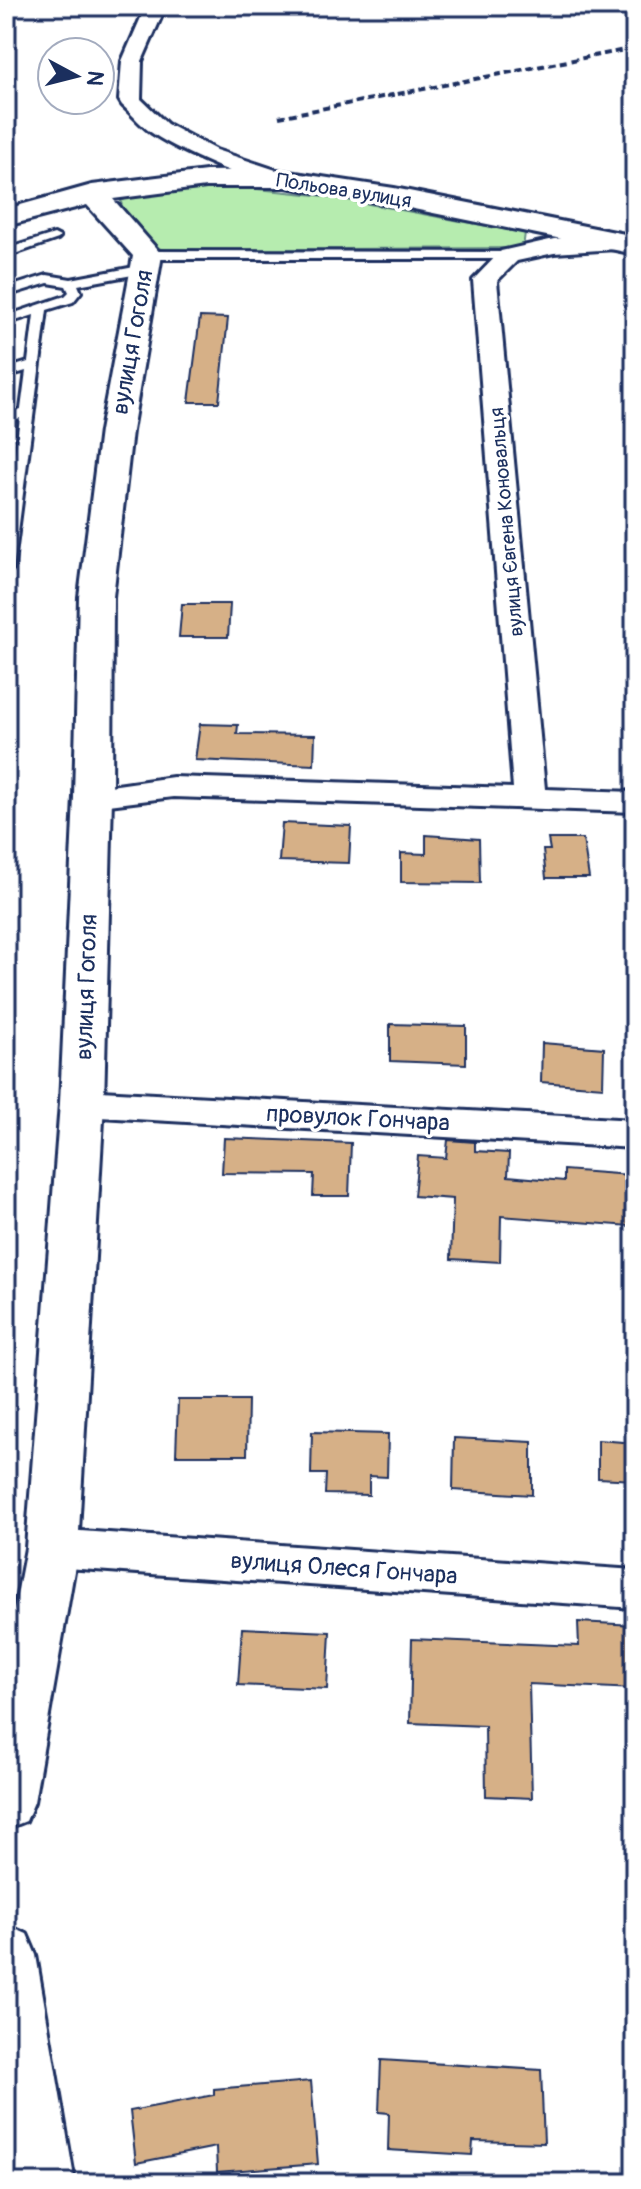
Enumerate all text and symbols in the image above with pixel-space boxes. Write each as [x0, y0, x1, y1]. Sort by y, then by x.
north arrow [36, 36, 116, 116]
text: N [80, 69, 110, 88]
street label: Польова вулиця [275, 167, 413, 214]
street label: вулиця Гоголя [106, 268, 159, 417]
street label: вулиця Євгена Коновальця [484, 406, 529, 638]
street label: вулиця Гоголя [69, 913, 104, 1061]
street label: провулок Гончара [265, 1099, 450, 1138]
street label: вулиця Олеся Гончара [230, 1546, 458, 1591]

